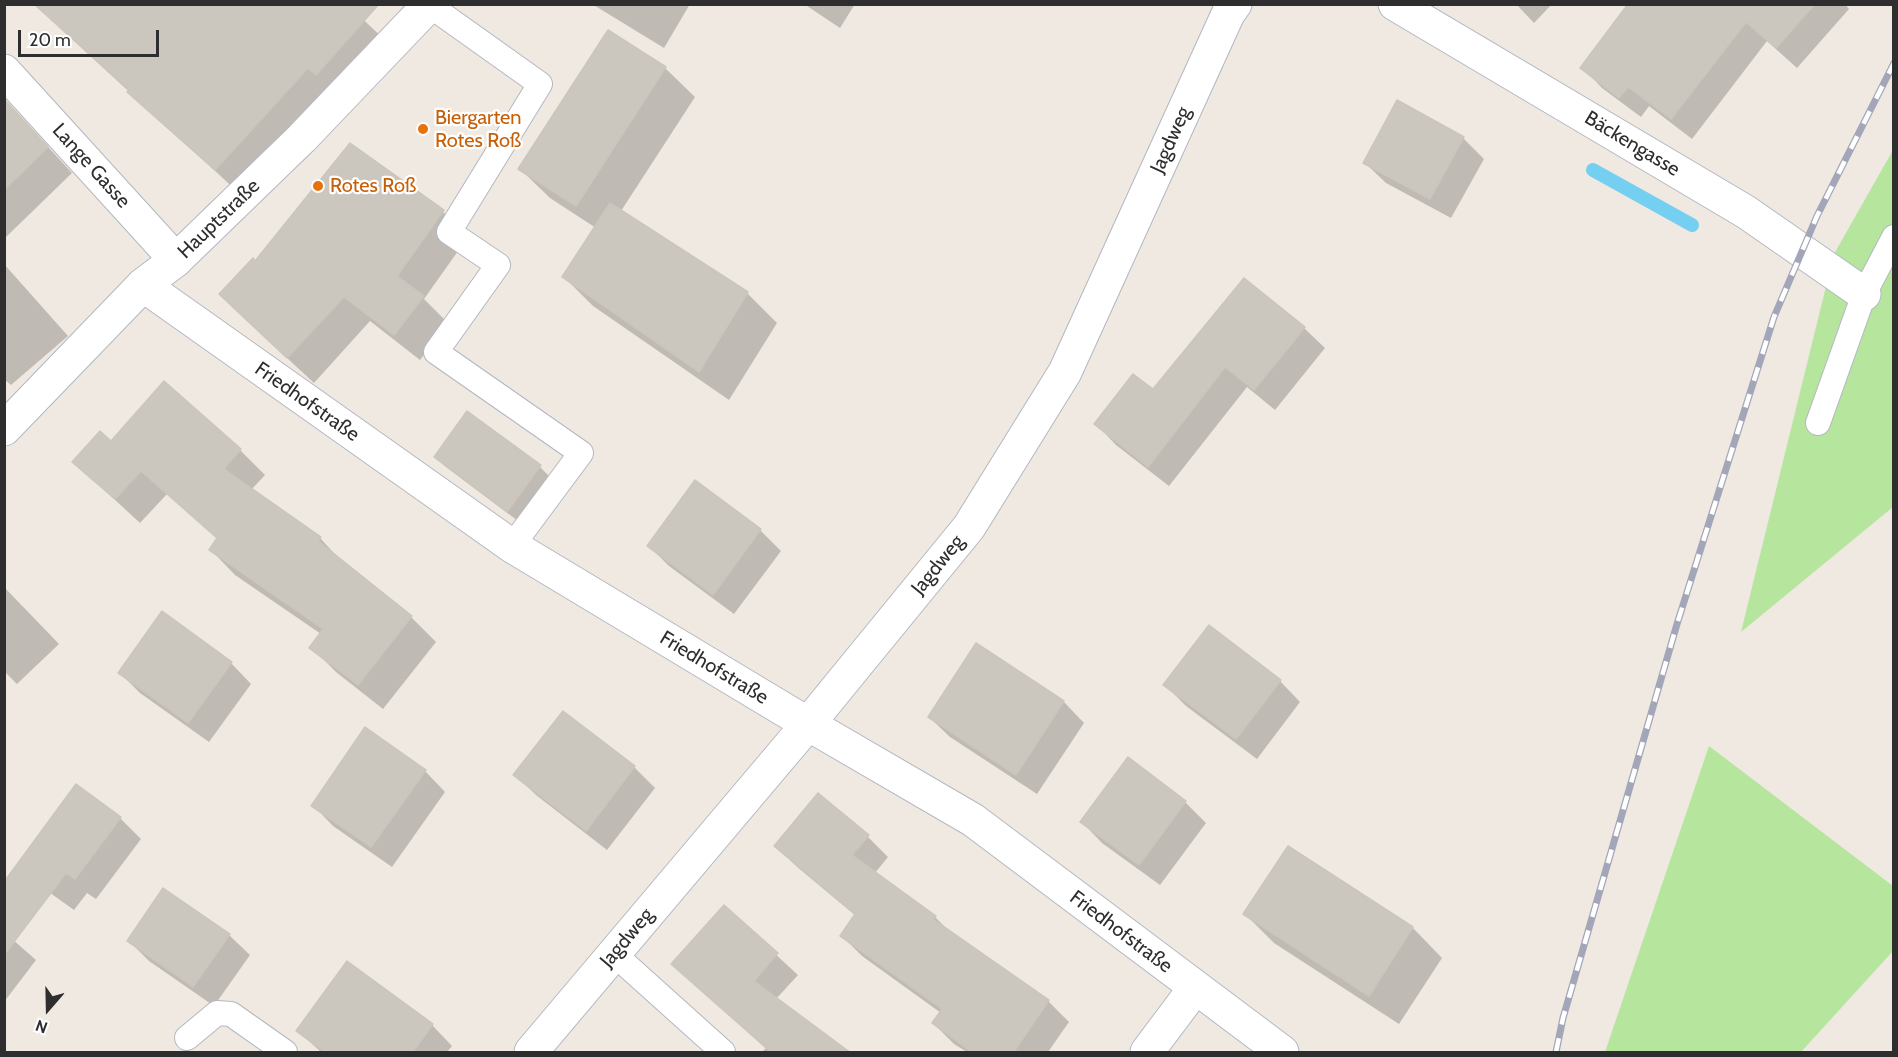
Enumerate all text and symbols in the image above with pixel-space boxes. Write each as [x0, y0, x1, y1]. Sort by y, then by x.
scale bar [21, 18, 162, 56]
text: 20 m [29, 29, 71, 51]
street label: Jagdweg [1146, 103, 1196, 177]
place label: Biergarten Rotes Roß [435, 106, 521, 153]
street label: Bäckengasse [1580, 106, 1684, 182]
street label: Lange Gasse [47, 119, 135, 213]
marker: Biergarten Rotes Roß [416, 122, 430, 136]
street label: Hauptstraße [173, 174, 265, 264]
place label: Rotes Roß [330, 174, 416, 198]
marker: Rotes Roß [311, 179, 325, 193]
street label: Friedhofstraße [250, 357, 364, 447]
street label: Jagdweg [907, 530, 969, 600]
street label: Friedhofstraße [655, 626, 773, 710]
street label: Friedhofstraße [1065, 886, 1177, 978]
street label: Jagdweg [595, 903, 659, 973]
north arrow [18, 979, 78, 1039]
text: N [33, 1016, 50, 1037]

